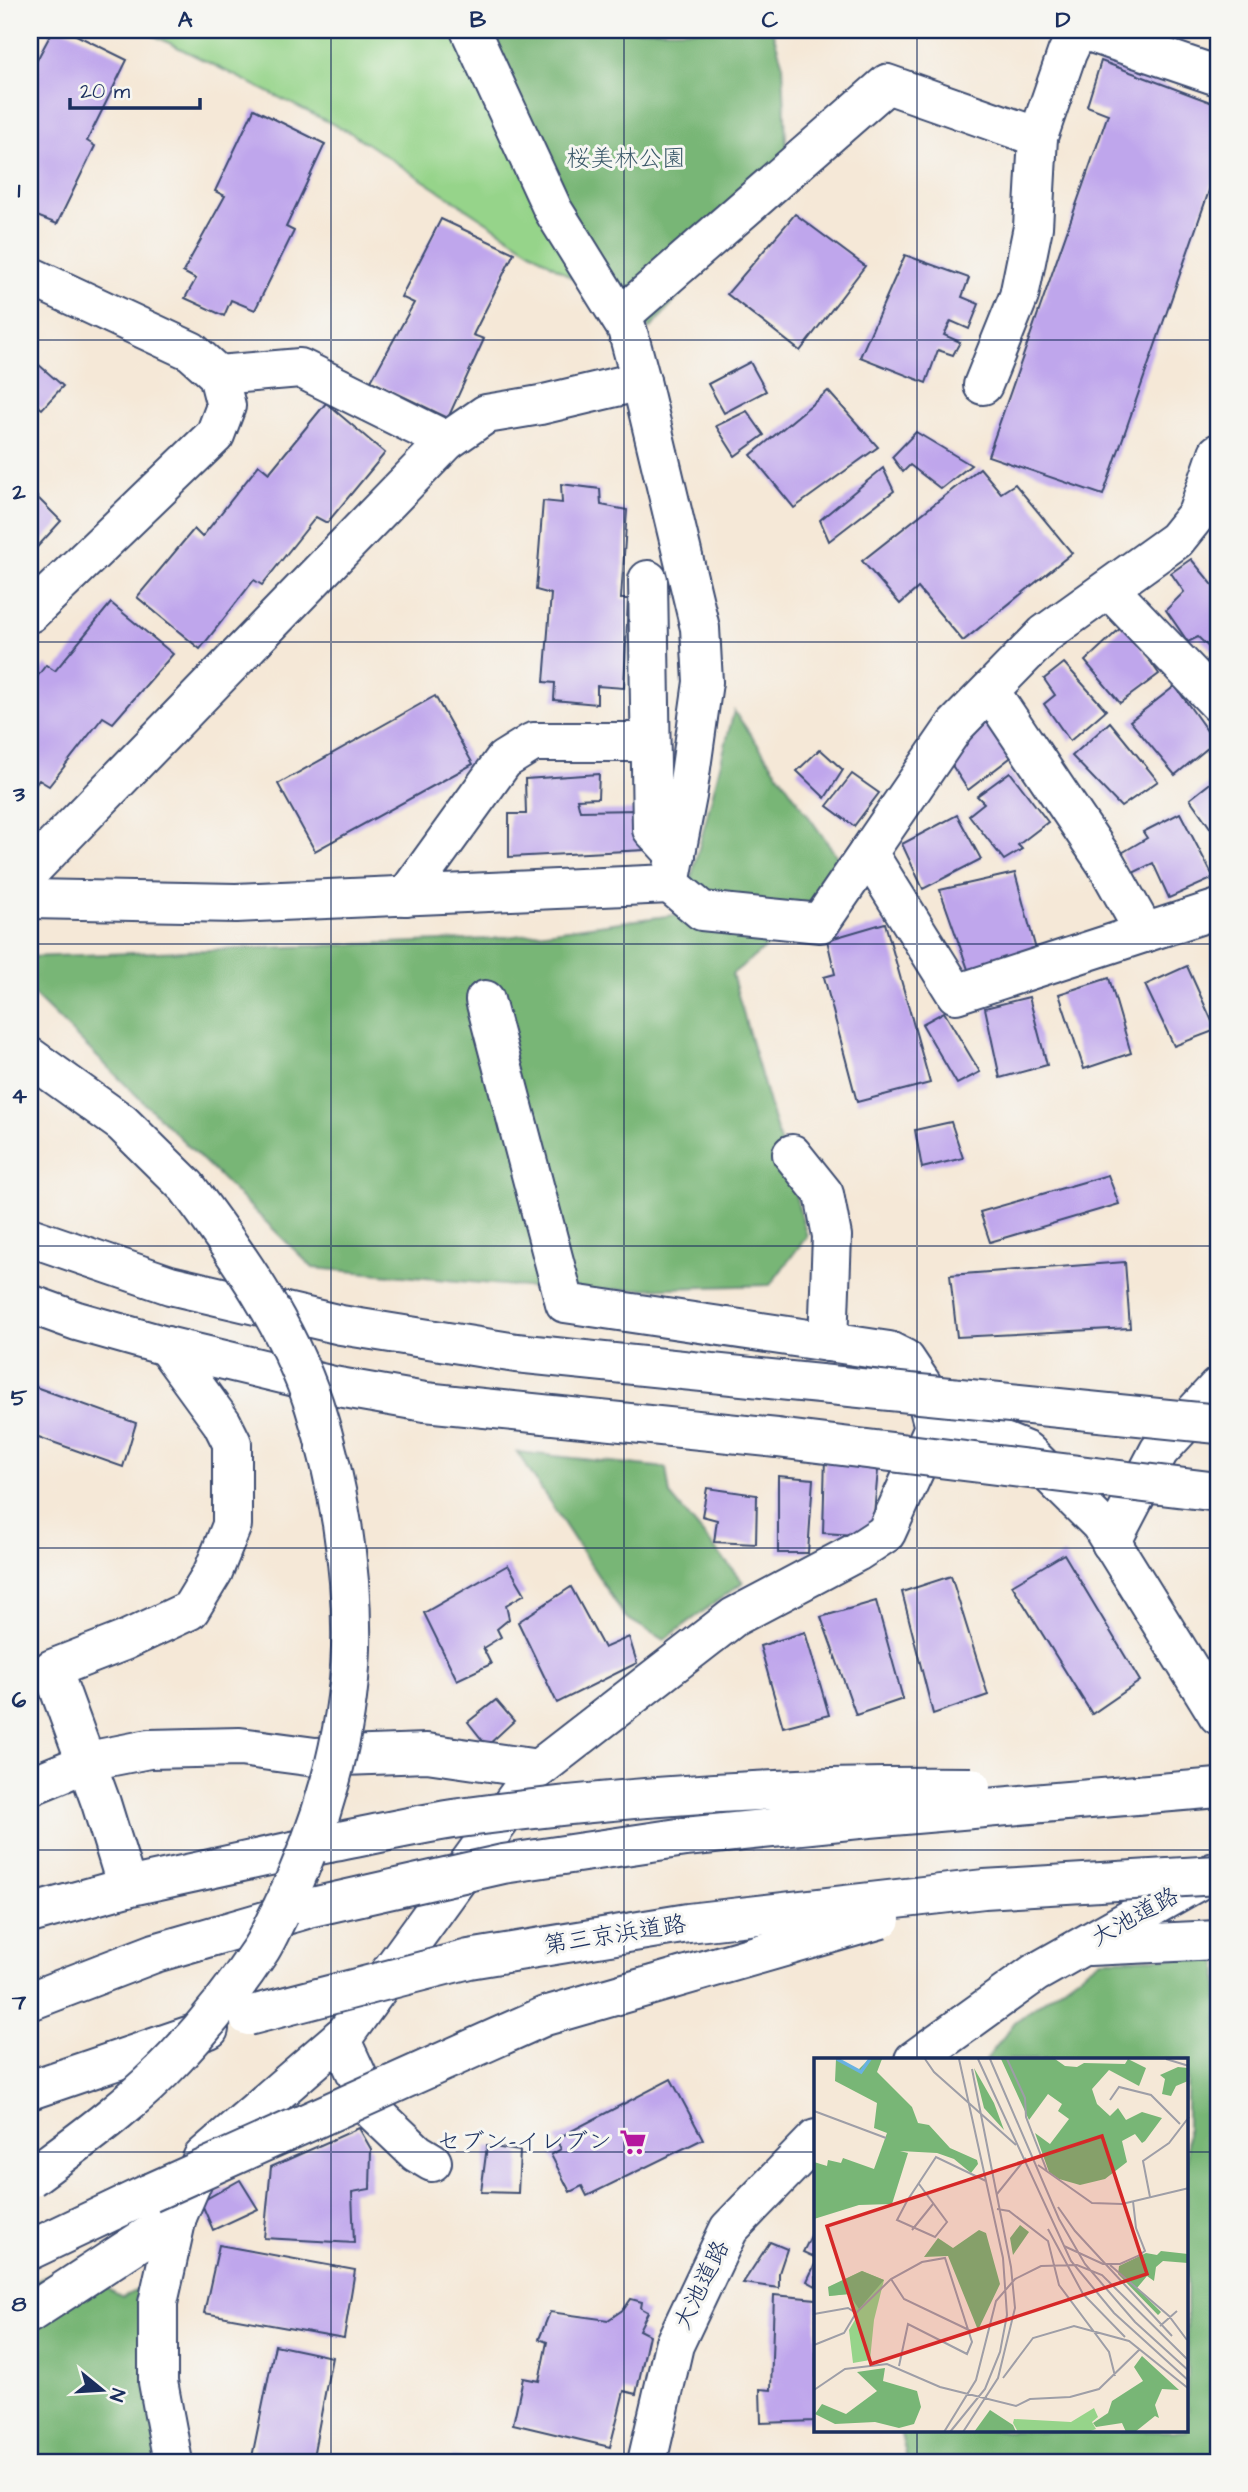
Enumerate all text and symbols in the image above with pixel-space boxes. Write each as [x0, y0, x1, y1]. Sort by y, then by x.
text: A [178, 4, 193, 36]
text: B [470, 4, 487, 36]
text: C [762, 4, 779, 36]
text: D [1056, 4, 1071, 36]
scale bar [70, 66, 200, 110]
text: 20 m [80, 77, 131, 106]
park label: 桜美林公園 [566, 142, 686, 176]
text: 1 [18, 174, 21, 206]
text: 2 [11, 476, 26, 508]
text: 3 [12, 778, 25, 810]
text: 4 [11, 1080, 27, 1112]
text: 5 [11, 1382, 28, 1414]
text: 6 [12, 1684, 27, 1716]
street label: 大池道路 [1085, 1879, 1185, 1955]
street label: 第三京浜道路 [541, 1907, 689, 1963]
text: 7 [11, 1986, 27, 2018]
inset map [814, 2058, 1188, 2432]
place label: セブン-イレブン [437, 2125, 612, 2159]
supermarket icon: セブン-イレブン [618, 2127, 648, 2157]
street label: 大池道路 [666, 2234, 738, 2336]
text: 8 [12, 2288, 27, 2320]
north arrow [66, 2356, 136, 2426]
text: N [102, 2385, 131, 2405]

